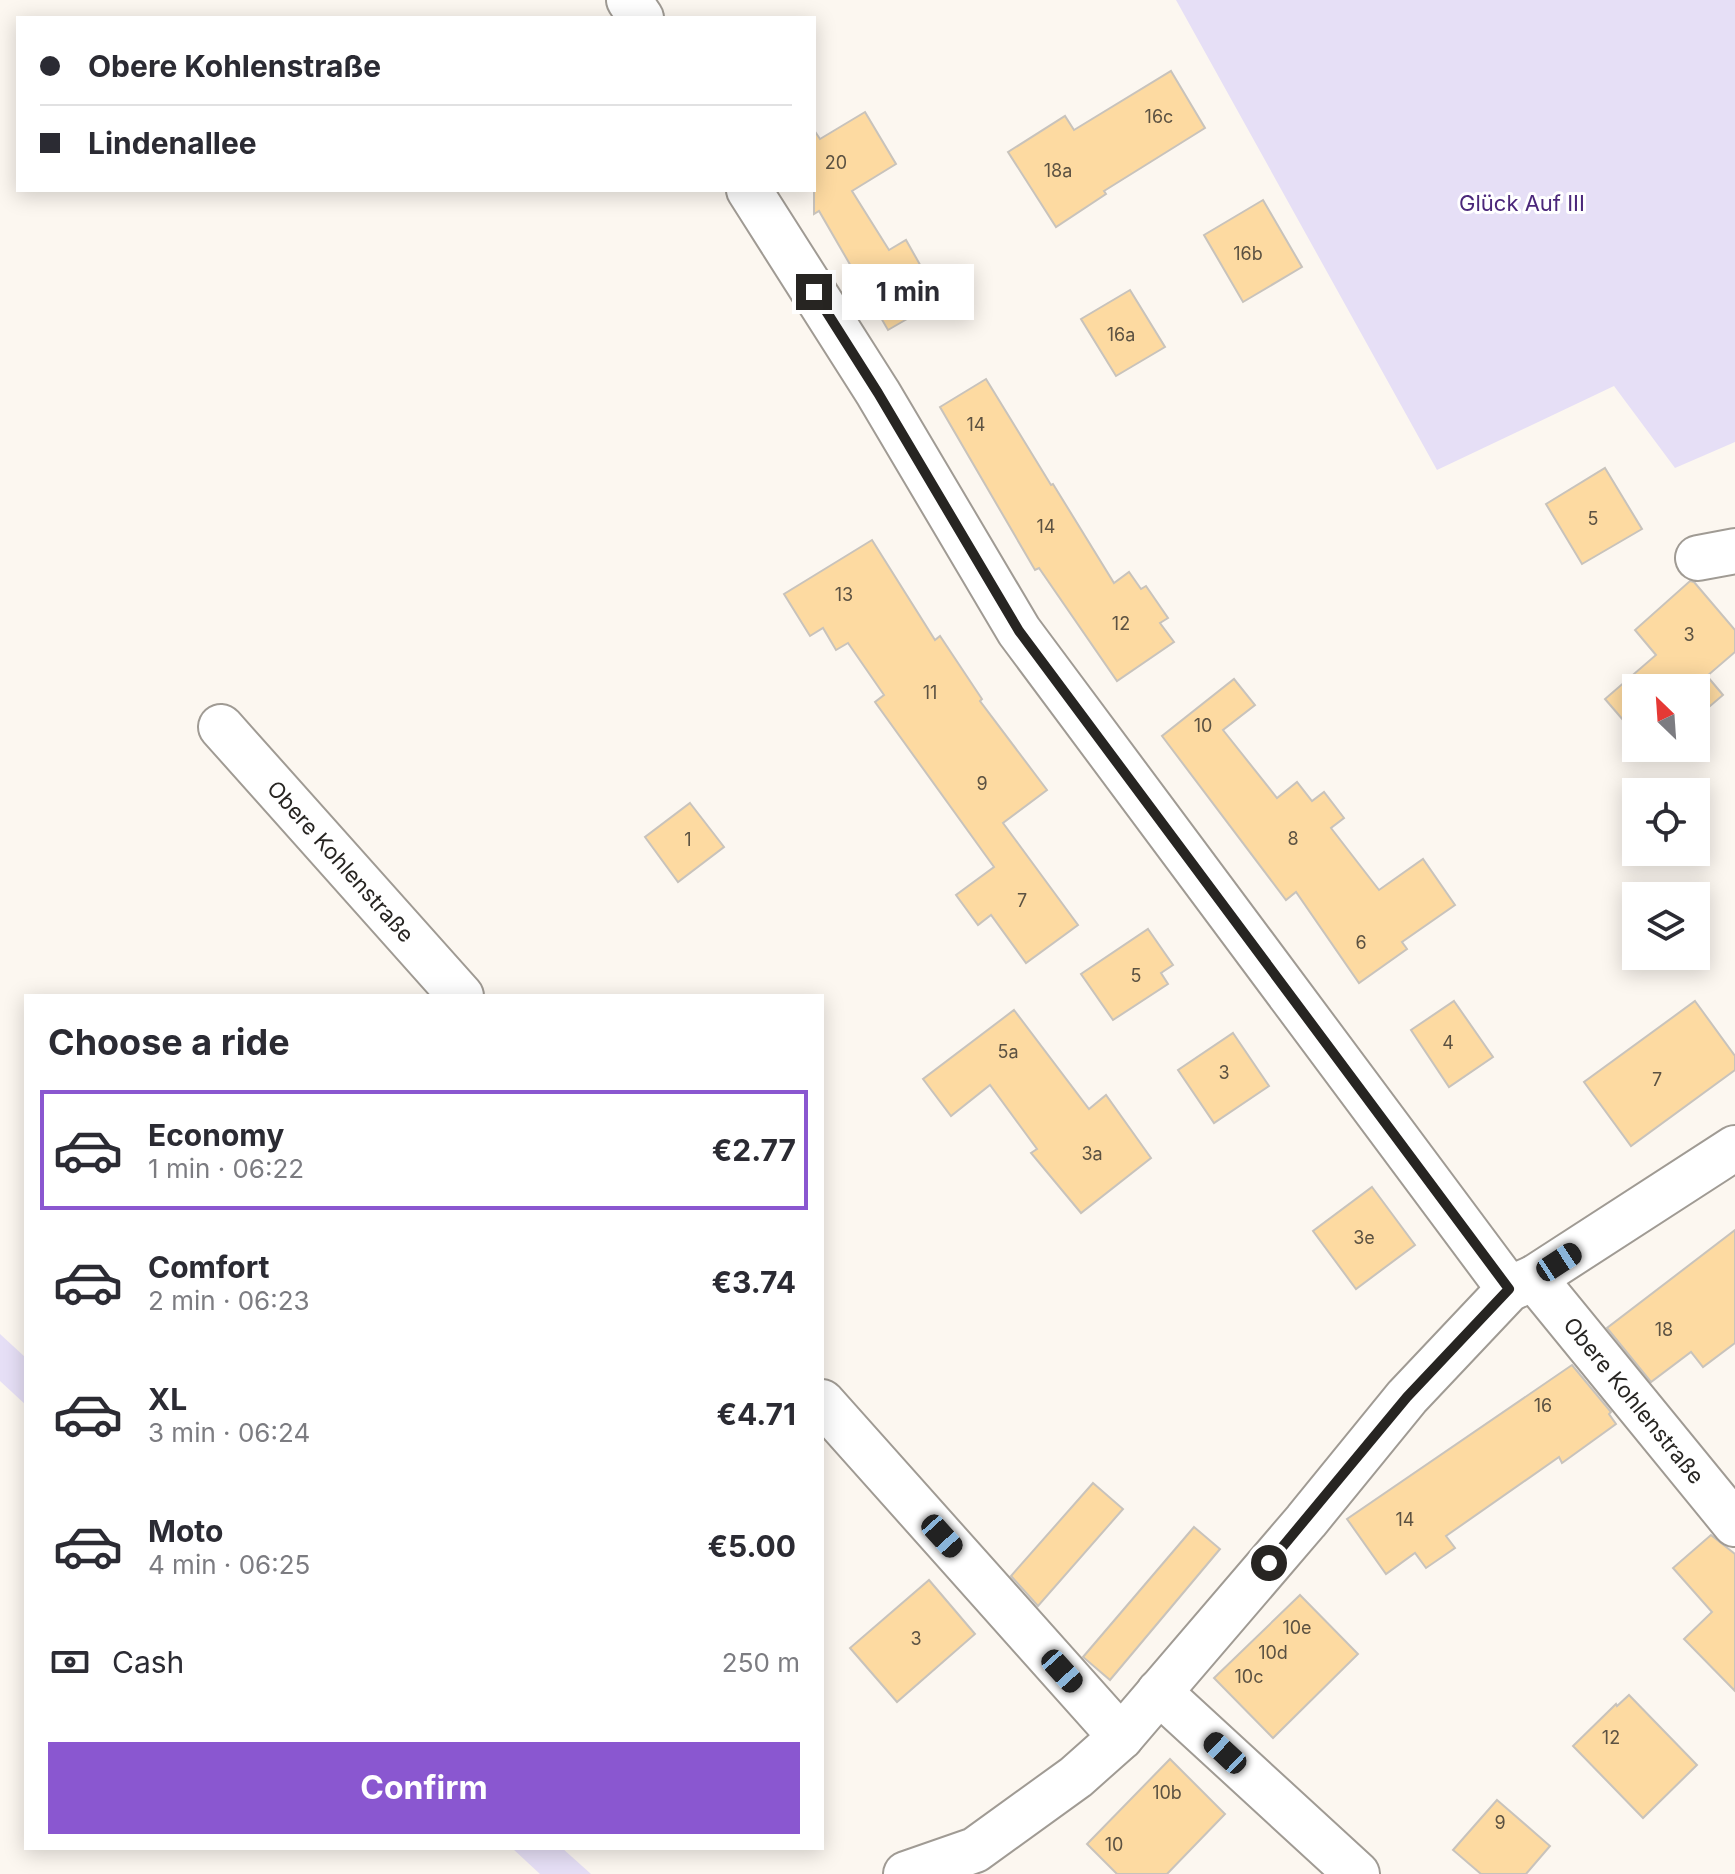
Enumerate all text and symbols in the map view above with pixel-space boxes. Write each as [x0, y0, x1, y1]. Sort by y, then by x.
text: Obere Kohlenstraße [88, 48, 381, 84]
house number: 16c [1145, 106, 1173, 127]
text: Lindenallee [88, 125, 257, 161]
house number: 20 [825, 152, 847, 173]
house number: 18a [1044, 160, 1072, 181]
park label: Glück Auf III [1459, 190, 1585, 216]
house number: 16b [1233, 243, 1263, 264]
callout: 1 min [842, 264, 974, 320]
route end [796, 274, 832, 310]
text: 1 min [876, 276, 940, 307]
house number: 16a [1107, 324, 1135, 345]
house number: 14 [967, 414, 985, 435]
house number: 5 [1588, 508, 1598, 529]
house number: 14 [1037, 516, 1055, 537]
house number: 13 [835, 584, 853, 605]
house number: 12 [1112, 613, 1130, 634]
house number: 3 [1683, 624, 1695, 645]
north arrow [1622, 674, 1710, 762]
map controls [1622, 674, 1710, 970]
house number: 11 [923, 682, 937, 703]
house number: 10 [1194, 715, 1212, 736]
house number: 9 [976, 773, 988, 794]
street label: Obere Kohlenstraße [262, 775, 420, 947]
button: locate [1622, 778, 1710, 866]
house number: 8 [1287, 828, 1299, 849]
house number: 1 [684, 829, 692, 850]
button: layers [1622, 882, 1710, 970]
house number: 7 [1017, 890, 1027, 911]
house number: 6 [1355, 932, 1367, 953]
house number: 5 [1131, 965, 1141, 986]
text: Choose a ride [48, 1020, 290, 1064]
house number: 4 [1442, 1032, 1454, 1053]
house number: 5a [997, 1041, 1019, 1062]
house number: 3 [1218, 1062, 1230, 1083]
house number: 7 [1652, 1069, 1662, 1090]
icon: car [52, 1114, 124, 1186]
text: Economy [148, 1117, 284, 1153]
text: €2.77 [712, 1132, 796, 1168]
house number: 3a [1081, 1143, 1103, 1164]
text: 1 min · 06:22 [148, 1153, 304, 1184]
house number: 3e [1353, 1227, 1375, 1248]
car [1532, 1239, 1586, 1285]
icon: car [52, 1246, 124, 1318]
text: Comfort [148, 1249, 269, 1285]
text: €3.74 [711, 1264, 796, 1300]
text: 2 min · 06:23 [148, 1285, 310, 1316]
street label: Obere Kohlenstraße [1558, 1312, 1710, 1489]
house number: 18 [1655, 1319, 1673, 1340]
icon: car [52, 1378, 124, 1450]
text: XL [148, 1381, 187, 1417]
house number: 16 [1534, 1395, 1552, 1416]
text: €4.71 [717, 1396, 796, 1432]
text: 3 min · 06:24 [148, 1417, 310, 1448]
house number: 14 [1396, 1509, 1414, 1530]
icon: car [52, 1510, 124, 1582]
car [917, 1510, 967, 1562]
text: Moto [148, 1513, 223, 1549]
text: €5.00 [707, 1528, 796, 1564]
route start [1251, 1545, 1287, 1581]
text: 4 min · 06:25 [148, 1549, 310, 1580]
house number: 10e [1282, 1617, 1312, 1638]
house number: 3 [910, 1628, 922, 1649]
icon: cash [48, 1640, 92, 1684]
house number: 10d [1258, 1642, 1288, 1663]
text: Cash [112, 1644, 184, 1680]
car [1037, 1645, 1087, 1697]
text: 250 m [722, 1647, 800, 1678]
house number: 10c [1235, 1666, 1263, 1687]
house number: 12 [1602, 1727, 1620, 1748]
car [1199, 1728, 1251, 1778]
button: Confirm [48, 1742, 800, 1834]
house number: 10b [1152, 1782, 1182, 1803]
house number: 9 [1494, 1812, 1506, 1833]
house number: 10 [1105, 1834, 1123, 1855]

